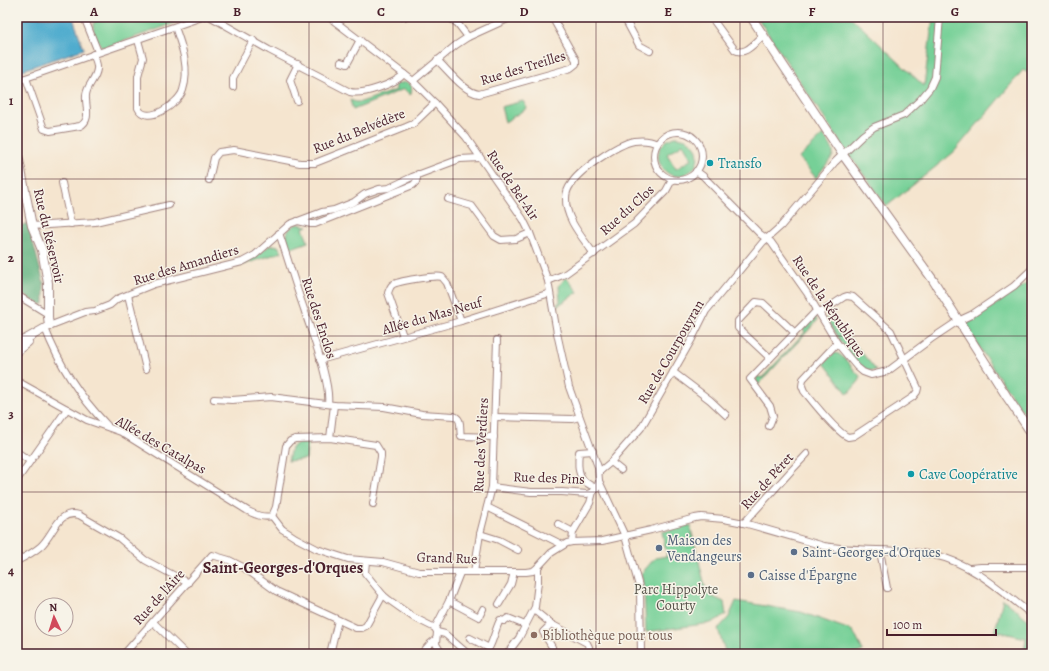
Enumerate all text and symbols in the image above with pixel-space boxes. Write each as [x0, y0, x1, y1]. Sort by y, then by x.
text: A [89, 3, 99, 20]
text: B [233, 3, 241, 20]
text: C [377, 3, 385, 20]
text: D [519, 3, 529, 20]
text: E [664, 3, 672, 20]
text: F [809, 3, 816, 20]
text: G [951, 3, 959, 20]
street label: Rue des Treilles [478, 46, 568, 90]
text: 1 [9, 92, 14, 109]
street label: Rue du Belvédère [310, 104, 408, 158]
street label: Rue de Bel-Air [482, 146, 544, 224]
place label: Transfo [718, 154, 762, 173]
marker: Transfo [705, 158, 715, 168]
street label: Rue du Clos [596, 180, 658, 240]
street label: Rue du Réservoir [29, 187, 69, 286]
street label: Rue des Amandiers [131, 240, 241, 290]
text: 2 [8, 249, 15, 266]
street label: Rue de la République [788, 251, 870, 361]
street label: Rue des Enclos [297, 275, 341, 361]
street label: Allée du Mas Neuf [379, 292, 486, 340]
street label: Rue de Courpouyran [633, 296, 709, 408]
street label: Rue des Verdiers [469, 397, 493, 493]
text: 3 [8, 405, 14, 422]
street label: Allée des Catalpas [111, 411, 210, 479]
street label: Rue de Péret [736, 448, 798, 514]
place label: Cave Coopérative [919, 465, 1018, 484]
street label: Rue des Pins [513, 467, 585, 489]
marker: Cave Coopérative [906, 469, 916, 479]
place label: Maison des Vendangeurs [666, 531, 742, 566]
marker: Maison des Vendangeurs [654, 543, 664, 553]
place label: Saint-Georges-d'Orques [802, 543, 941, 562]
street label: Grand Rue [416, 547, 478, 569]
marker: Saint-Georges-d'Orques [789, 547, 799, 557]
district label: Saint-Georges-d'Orques [203, 557, 363, 579]
text: 4 [8, 562, 14, 579]
street label: Rue de l'Aire [129, 565, 189, 629]
place label: Caisse d'Épargne [759, 566, 857, 585]
marker: Caisse d'Épargne [746, 570, 756, 580]
park label: Parc Hippolyte Courty [634, 580, 718, 615]
north arrow [34, 597, 74, 637]
text: N [49, 600, 58, 615]
scale bar [887, 611, 996, 637]
text: 100 m [893, 617, 922, 633]
place label: Bibliothèque pour tous [542, 626, 673, 645]
marker: Bibliothèque pour tous [529, 630, 539, 640]

